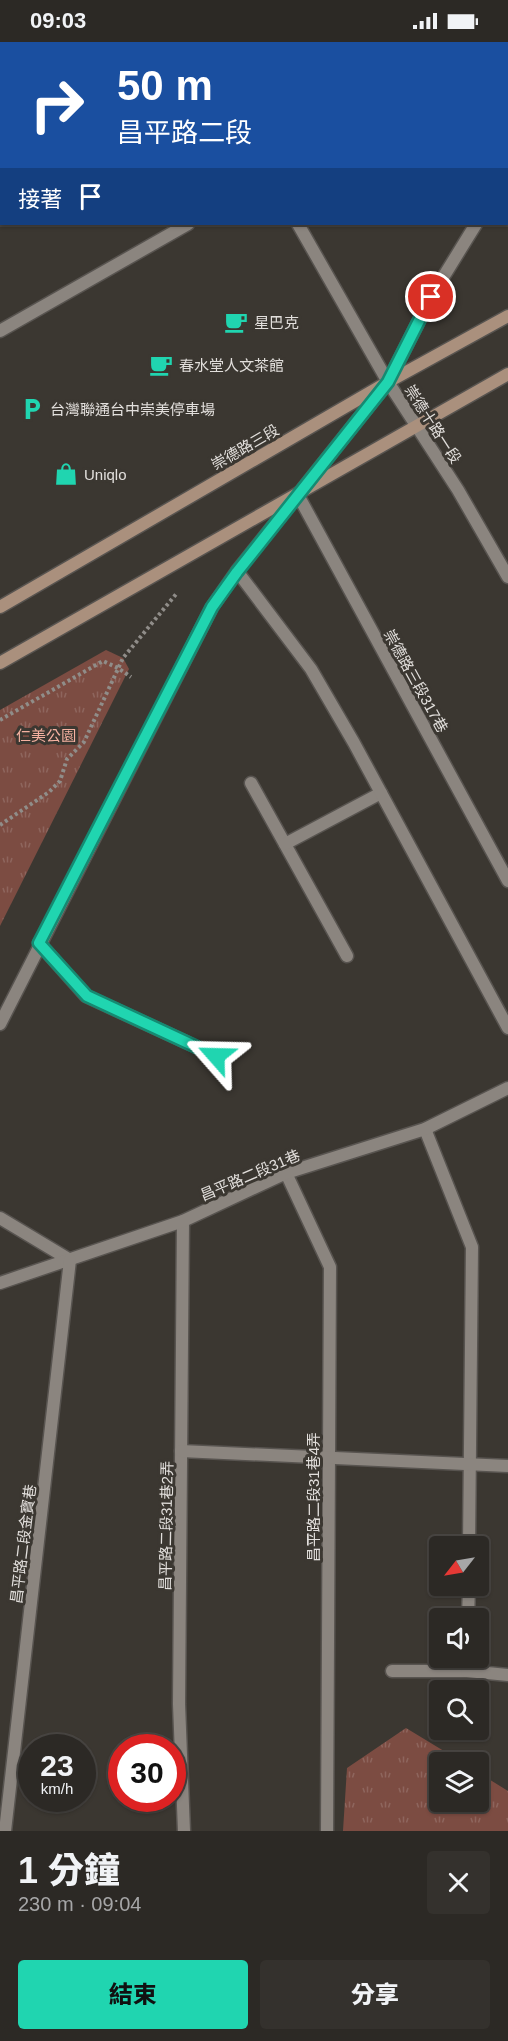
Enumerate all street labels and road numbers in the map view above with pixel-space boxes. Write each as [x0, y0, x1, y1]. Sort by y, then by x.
street label: 崇德十路一段 [401, 382, 465, 466]
street label: 崇德路三段 [208, 421, 282, 473]
street label: 崇德路三段317巷 [381, 627, 451, 735]
street label: 昌平路二段31巷 [198, 1146, 302, 1204]
street label: 昌平路二段31巷4弄 [305, 1432, 322, 1562]
street label: 昌平路二段31巷2弄 [156, 1461, 176, 1591]
street label: 昌平路二段金寶巷 [7, 1483, 39, 1605]

